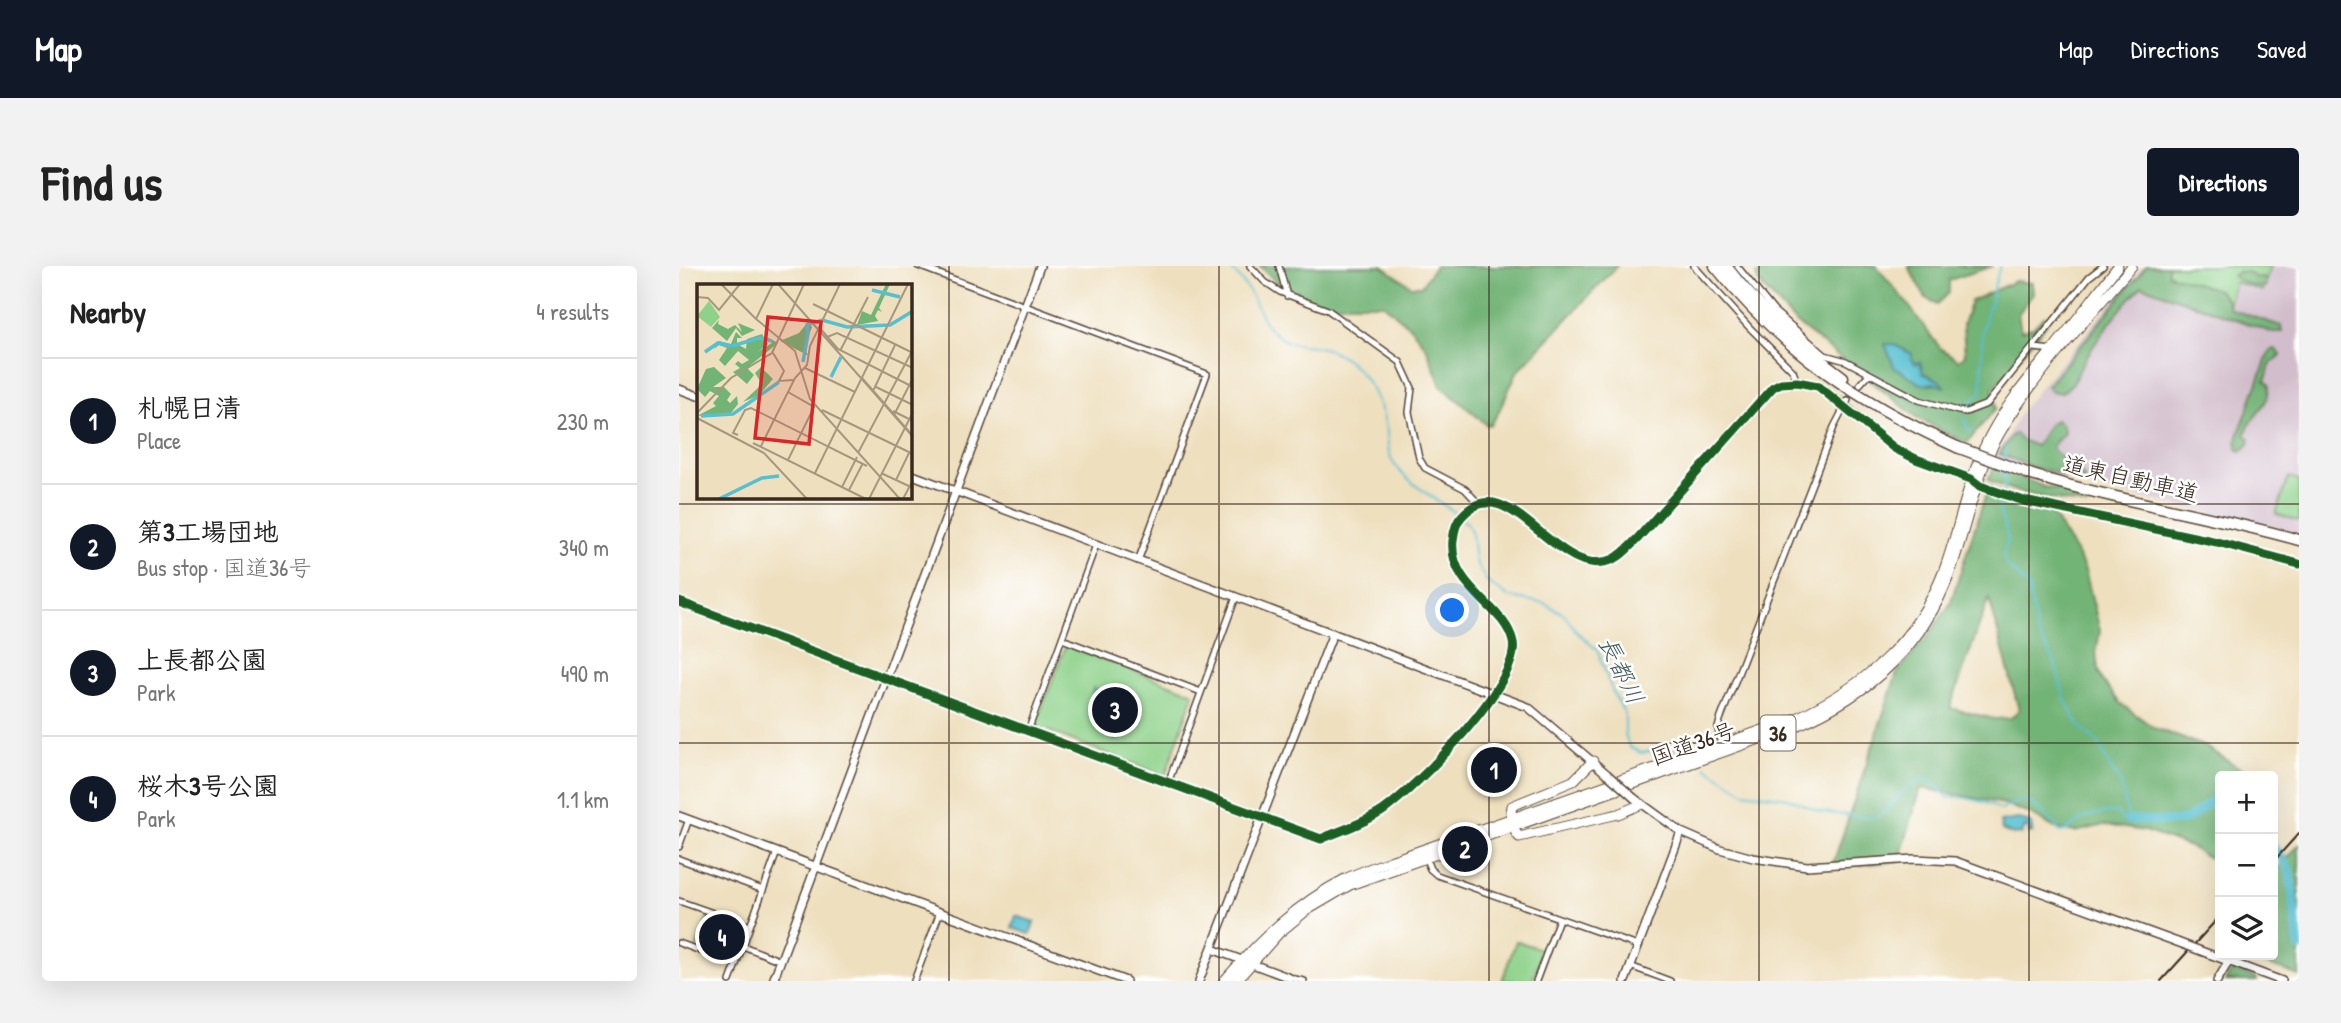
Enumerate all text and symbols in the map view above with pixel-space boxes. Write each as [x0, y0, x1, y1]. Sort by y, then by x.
text: Map [35, 27, 82, 71]
text: Map [2059, 33, 2093, 65]
text: Directions [2131, 33, 2219, 65]
text: Saved [2257, 33, 2306, 65]
button: Directions [2147, 148, 2299, 216]
text: Find us [42, 149, 162, 215]
inset map [697, 284, 912, 499]
text: Nearby [70, 292, 146, 332]
text: 4 results [536, 296, 609, 327]
text: 札幌日清 [137, 390, 241, 425]
text: 1 [89, 406, 97, 437]
text: 230 m [557, 406, 609, 437]
text: Place [137, 425, 181, 456]
street label: 道東自動車道 [2060, 447, 2202, 509]
text: 第3工場団地 [137, 514, 279, 549]
text: 2 [88, 532, 98, 563]
text: 340 m [559, 532, 609, 563]
text: Bus stop · 国道36号 [137, 552, 312, 583]
your location [1435, 593, 1469, 627]
water label: 長都川 [1592, 631, 1652, 709]
text: 上長都公園 [137, 642, 267, 677]
text: 3 [88, 658, 98, 689]
text: 490 m [561, 658, 609, 689]
text: Park [137, 677, 175, 708]
pin: 3 [1092, 684, 1138, 736]
street label: 国道36号 [1646, 714, 1740, 772]
road number: 36 [1761, 715, 1795, 750]
pin: 1 [1471, 744, 1517, 796]
text: 桜木3号公園 [137, 768, 279, 803]
map controls [2215, 771, 2278, 960]
button: + [2215, 771, 2278, 834]
text: 4 [89, 784, 97, 815]
text: 1.1 km [557, 784, 609, 815]
text: Park [137, 803, 175, 834]
pin: 2 [1442, 823, 1488, 875]
button: − [2215, 834, 2278, 897]
button: layers [2215, 897, 2278, 960]
pin: 4 [699, 911, 745, 963]

